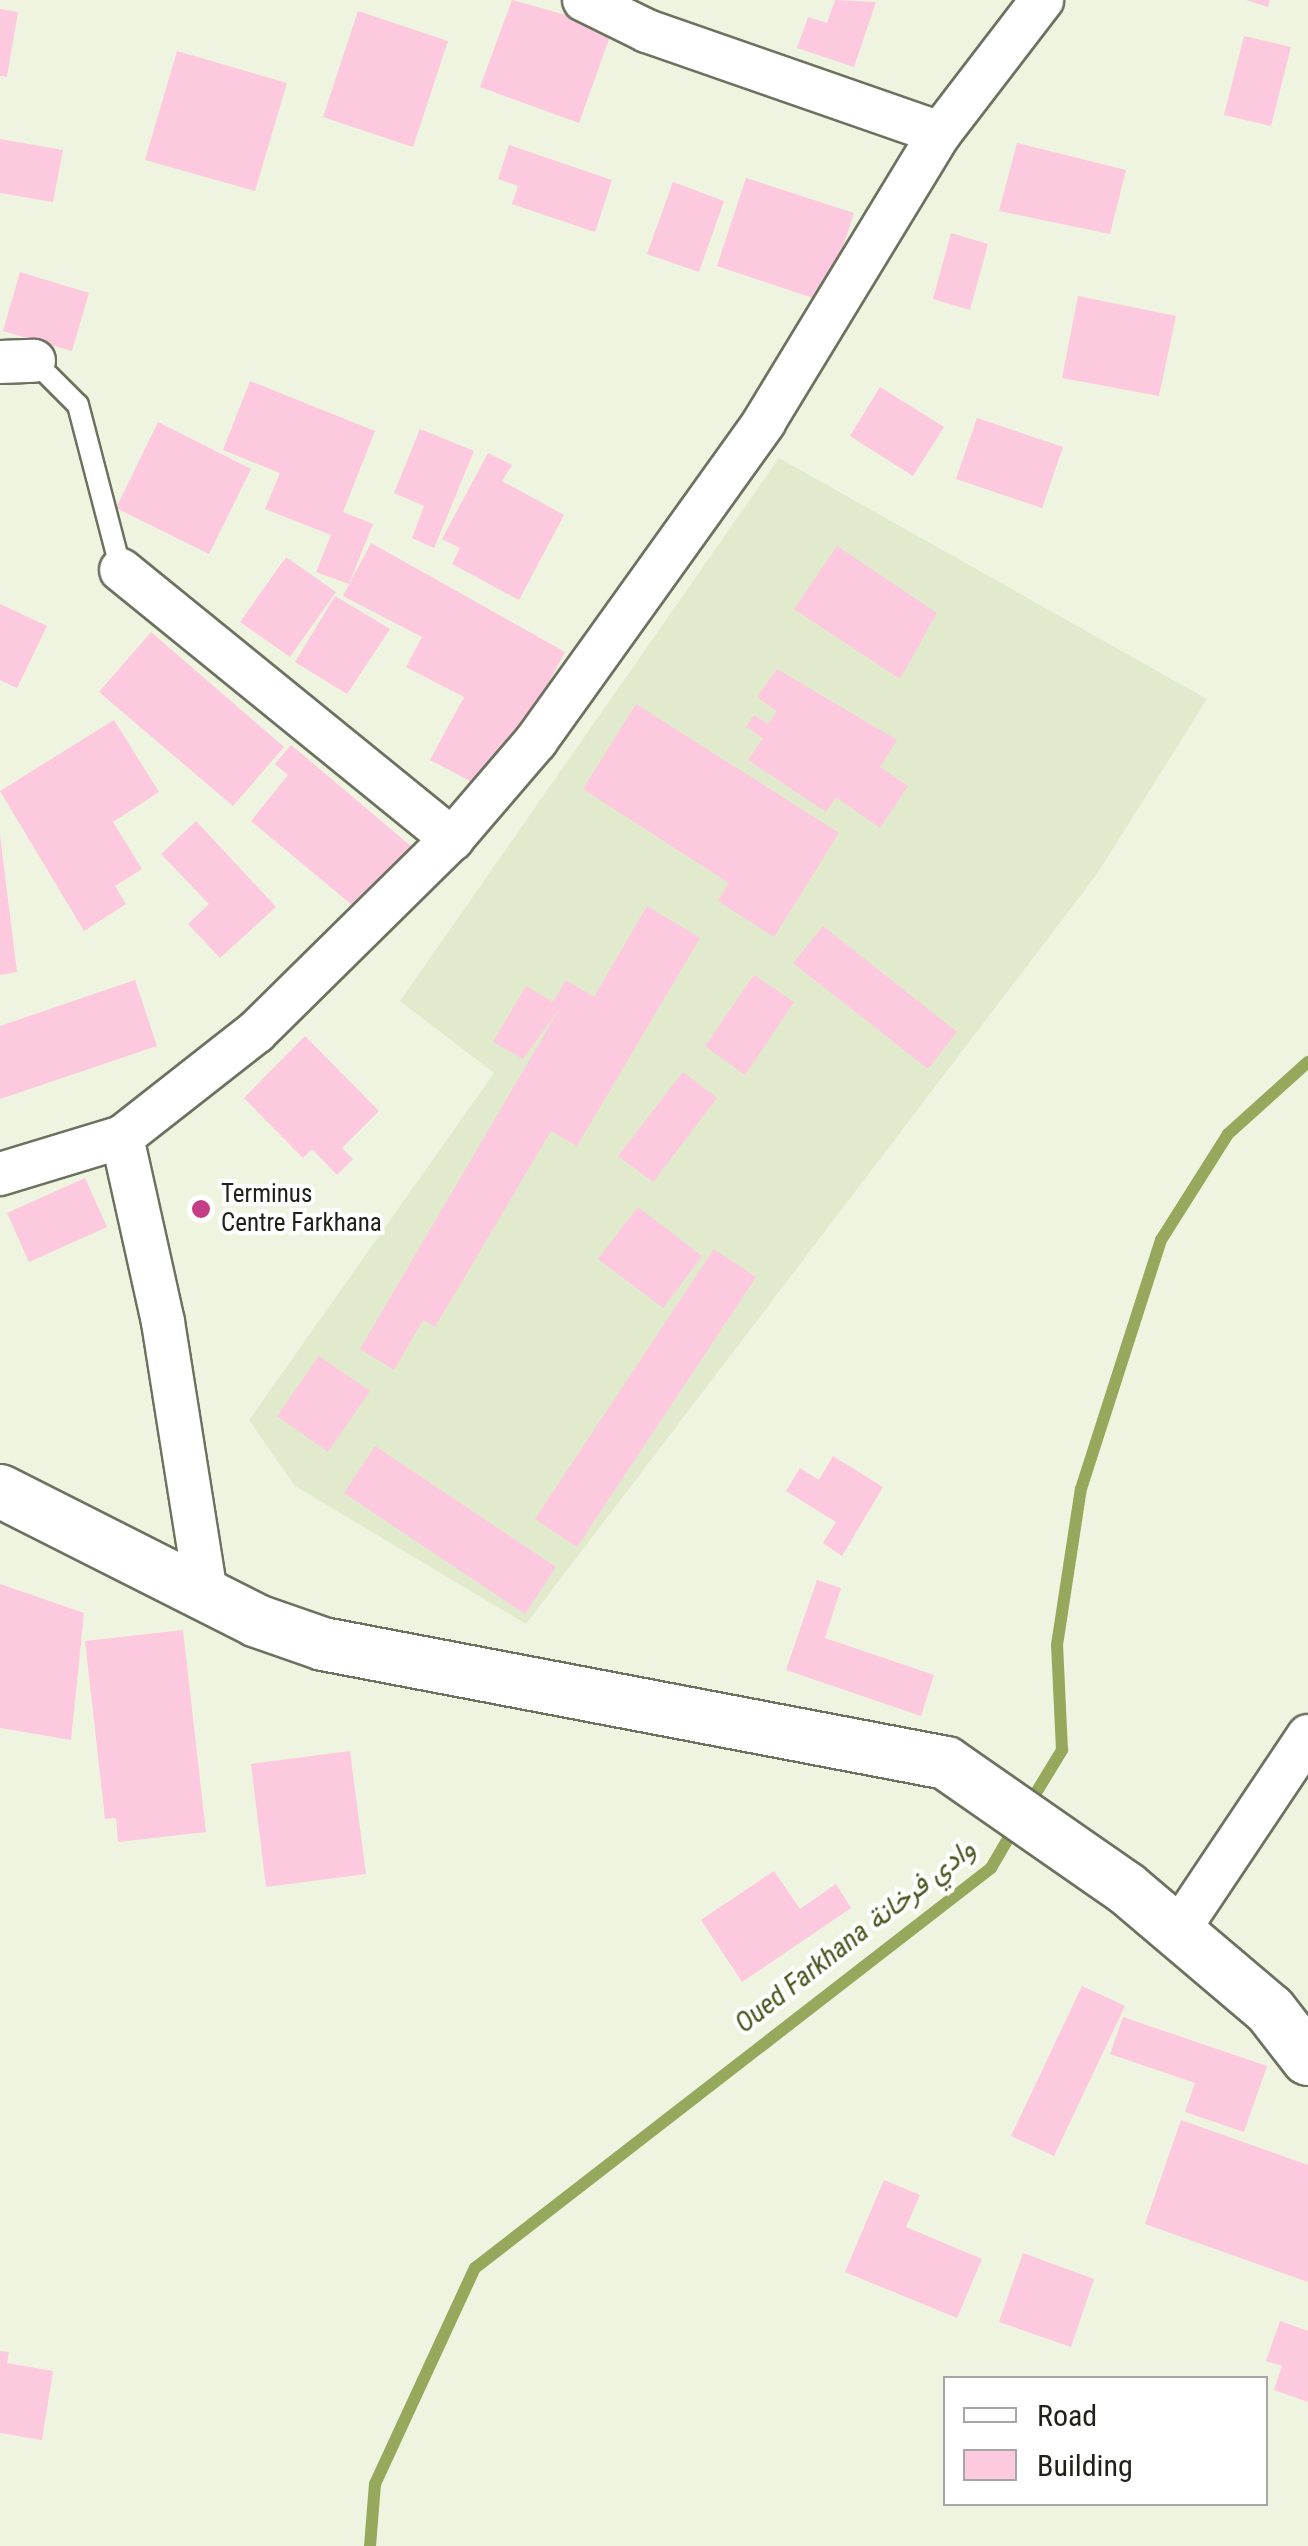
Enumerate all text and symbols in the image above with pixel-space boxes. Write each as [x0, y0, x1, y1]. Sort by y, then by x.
place label: Terminus Centre Farkhana [221, 1180, 382, 1239]
marker: Terminus Centre Farkhana [190, 1198, 212, 1220]
water label: Oued Farkhana وادي فرخانة [728, 1832, 982, 2040]
legend [943, 2376, 1268, 2506]
text: Road [1037, 2398, 1097, 2433]
text: Building [1037, 2448, 1133, 2483]

